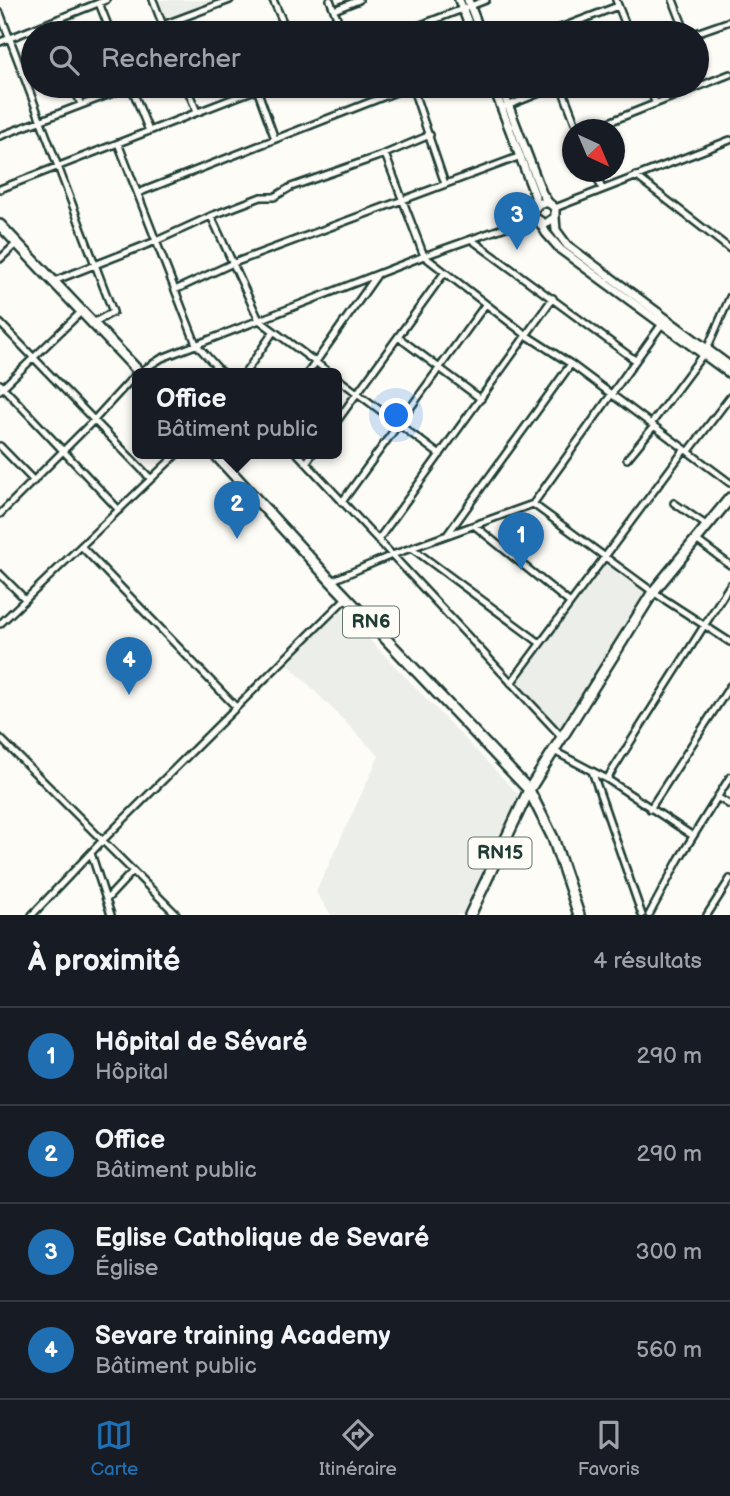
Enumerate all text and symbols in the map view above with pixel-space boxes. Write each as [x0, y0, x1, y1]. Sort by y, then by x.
search box [21, 21, 709, 98]
icon: search [45, 41, 83, 79]
text: Rechercher [101, 44, 240, 75]
north arrow [562, 119, 625, 182]
pin: 3 [494, 192, 540, 250]
popup [132, 368, 342, 459]
text: Office [156, 384, 226, 415]
your location [379, 398, 413, 432]
text: Bâtiment public [156, 415, 318, 443]
pin: 2 [214, 481, 260, 539]
pin: 1 [498, 512, 544, 570]
road number: RN6 [343, 607, 399, 638]
pin: 4 [106, 637, 152, 695]
road number: RN15 [468, 838, 532, 868]
text: À proximité [28, 943, 180, 979]
text: 4 résultats [593, 947, 702, 975]
text: Hôpital de Sévaré [95, 1027, 307, 1058]
text: 1 [46, 1042, 56, 1070]
text: 290 m [636, 1042, 702, 1070]
text: Hôpital [95, 1058, 168, 1086]
text: Office [95, 1125, 165, 1156]
text: 2 [44, 1140, 58, 1168]
text: 290 m [636, 1140, 702, 1168]
text: Bâtiment public [95, 1156, 257, 1184]
text: Eglise Catholique de Sevaré [95, 1223, 429, 1254]
text: 3 [44, 1238, 58, 1266]
text: 300 m [636, 1238, 702, 1266]
text: Église [95, 1254, 158, 1282]
text: Sevare training Academy [95, 1321, 390, 1352]
text: 4 [44, 1336, 58, 1364]
text: 560 m [636, 1336, 702, 1364]
text: Bâtiment public [95, 1352, 257, 1380]
tab: Carte [90, 1416, 138, 1481]
tab: Itinéraire [319, 1416, 397, 1481]
tab: Favoris [578, 1416, 640, 1481]

